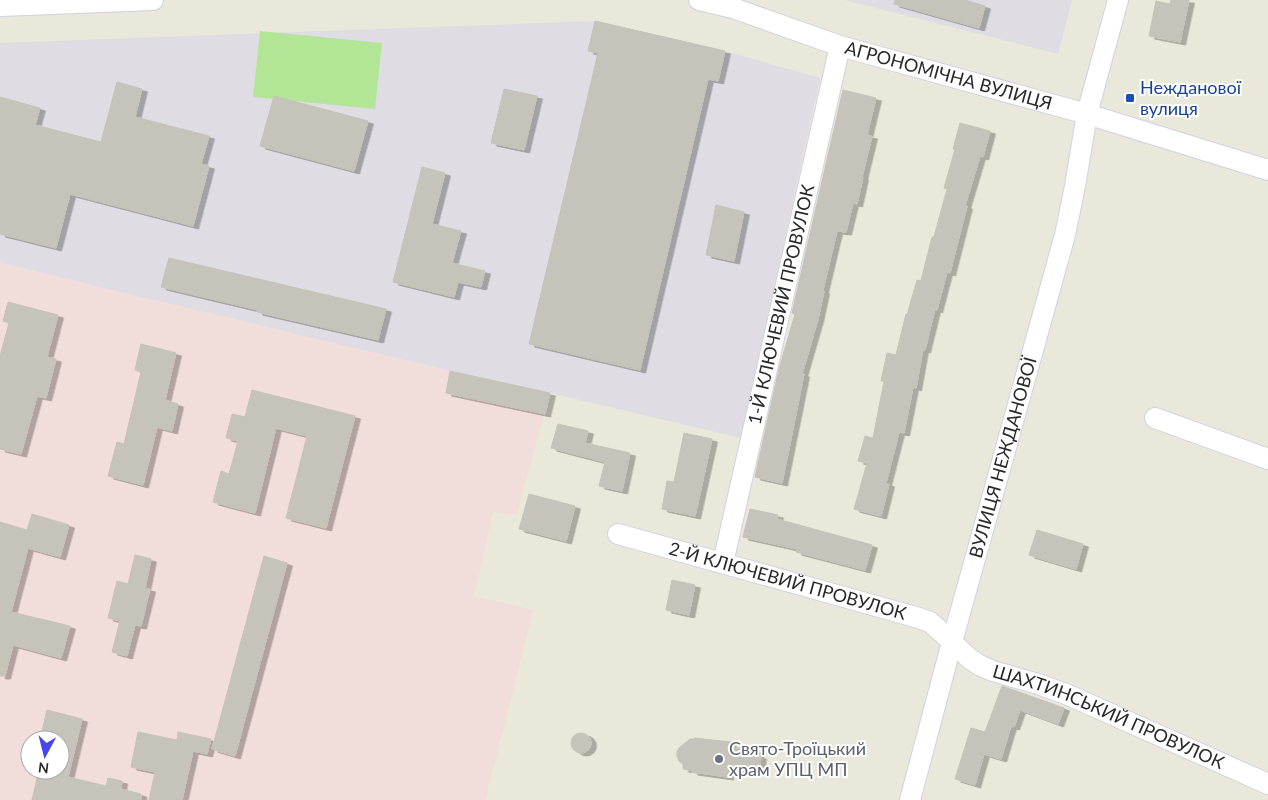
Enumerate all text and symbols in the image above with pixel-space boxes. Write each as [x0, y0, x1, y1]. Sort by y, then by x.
street label: АГРОНОМІЧНА ВУЛИЦЯ [843, 36, 1055, 114]
place label: Нежданової вулиця [1140, 76, 1242, 119]
marker: Нежданової вулиця [1124, 92, 1136, 104]
street label: 1-Й КЛЮЧЕВИЙ ПРОВУЛОК [743, 182, 818, 426]
street label: ВУЛИЦЯ НЕЖДАНОВОЇ [964, 353, 1041, 560]
street label: 2-Й КЛЮЧЕВИЙ ПРОВУЛОК [667, 537, 909, 624]
street label: ШАХТИНСЬКИЙ ПРОВУЛОК [990, 660, 1228, 773]
north arrow [20, 730, 70, 780]
place label: Свято-Троїцький храм УПЦ МП [729, 737, 866, 780]
marker: Свято-Троїцький храм УПЦ МП [713, 753, 725, 765]
text: N [37, 759, 50, 777]

